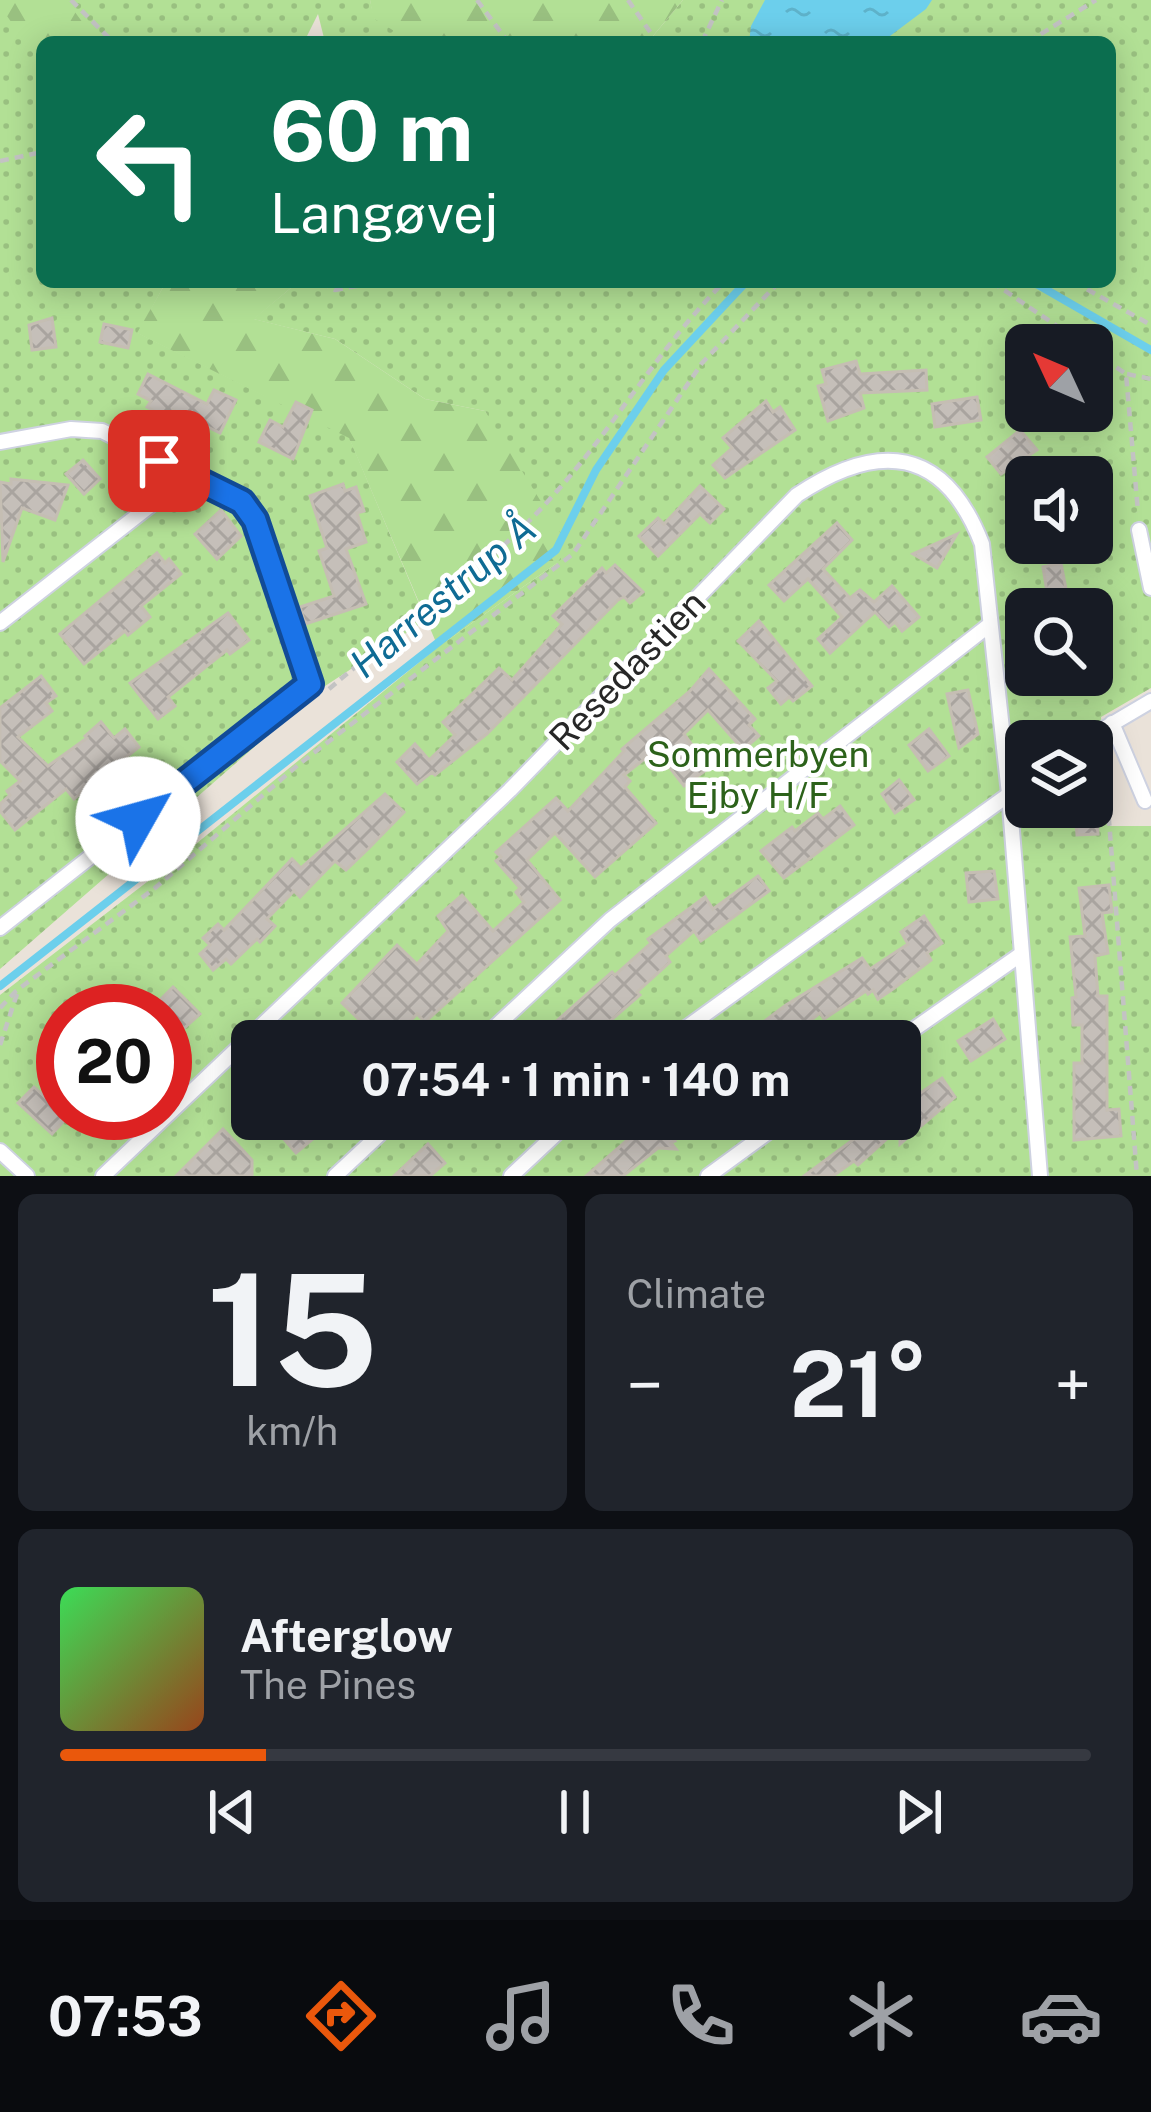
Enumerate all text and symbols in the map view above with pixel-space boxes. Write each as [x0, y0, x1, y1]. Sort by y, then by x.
text: 60 m [270, 81, 474, 180]
icon: left [72, 84, 228, 240]
text: Langøvej [270, 182, 498, 245]
north arrow [1005, 324, 1113, 432]
map controls [1005, 324, 1113, 828]
pin [108, 410, 210, 512]
icon: arrive [126, 428, 192, 494]
button: sound [1005, 456, 1113, 564]
water label: Harrestrup Å [340, 504, 545, 687]
street label: Resedastien [540, 581, 714, 759]
button: search [1005, 588, 1113, 696]
button: layers [1005, 720, 1113, 828]
park label: Sommerbyen Ejby H/F [647, 733, 869, 816]
position arrow [75, 756, 201, 882]
speed limit sign: 20 [36, 984, 192, 1140]
text: 07:54 · 1 min · 140 m [362, 1053, 790, 1106]
text: 15 [206, 1238, 378, 1421]
text: Climate [627, 1271, 766, 1317]
text: 21° [790, 1331, 928, 1437]
text: − [627, 1346, 663, 1424]
text: + [1054, 1346, 1091, 1424]
text: km/h [246, 1408, 338, 1454]
text: Afterglow [240, 1609, 453, 1662]
text: The Pines [240, 1662, 416, 1708]
icon: previous [199, 1779, 265, 1845]
icon: pause [542, 1779, 608, 1845]
icon: next [886, 1779, 952, 1845]
icon: directions [299, 1974, 383, 2058]
icon: music [479, 1974, 563, 2058]
icon: phone [659, 1974, 743, 2058]
icon: climate [839, 1974, 923, 2058]
icon: car [1019, 1974, 1103, 2058]
text: 07:53 [48, 1985, 203, 2048]

